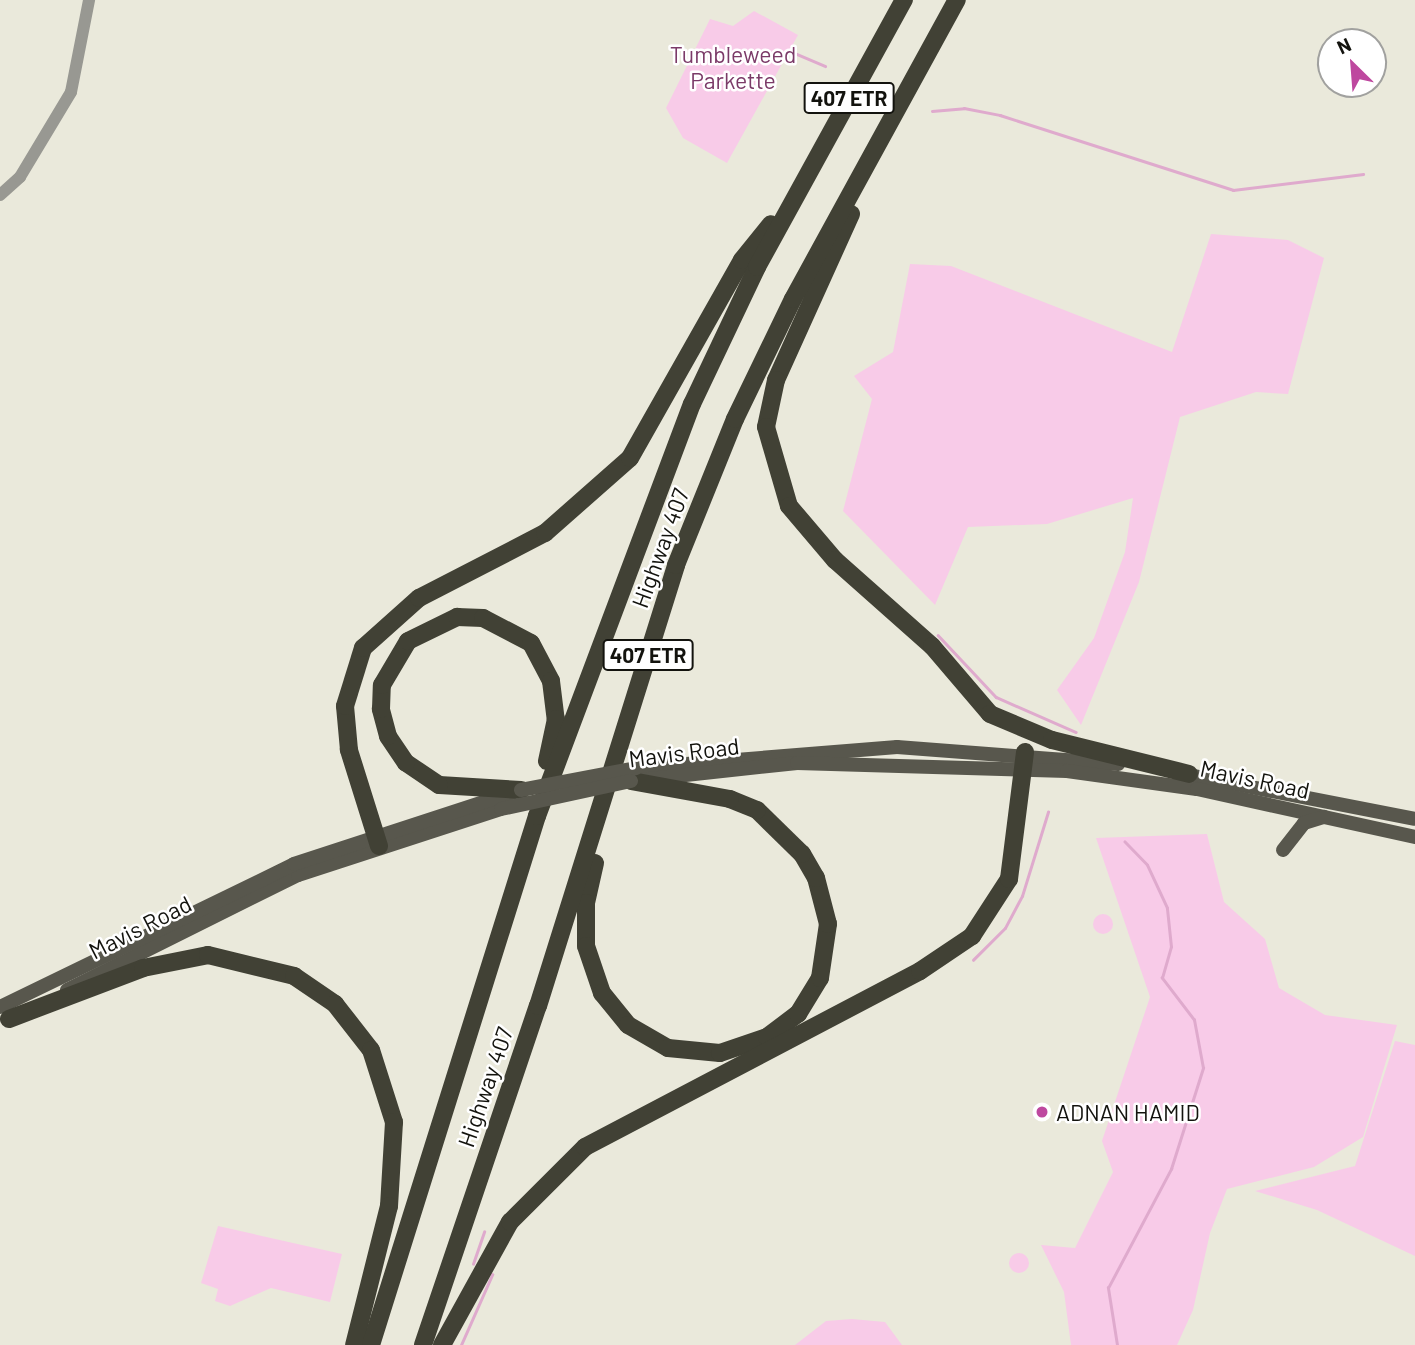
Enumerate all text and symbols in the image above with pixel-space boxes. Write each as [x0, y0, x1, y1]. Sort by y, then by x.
north arrow [1317, 28, 1387, 98]
text: N [1333, 32, 1354, 58]
park label: Tumbleweed Parkette [670, 40, 796, 94]
road number: 407 ETR [804, 80, 894, 116]
street label: Highway 407 [626, 485, 694, 611]
road number: 407 ETR [602, 638, 694, 672]
street label: Mavis Road [627, 732, 741, 772]
street label: Mavis Road [1198, 754, 1312, 804]
street label: Mavis Road [84, 889, 196, 965]
street label: Highway 407 [452, 1023, 518, 1151]
place label: ADNAN HAMID [1056, 1098, 1200, 1126]
marker: ADNAN HAMID [1034, 1104, 1050, 1120]

